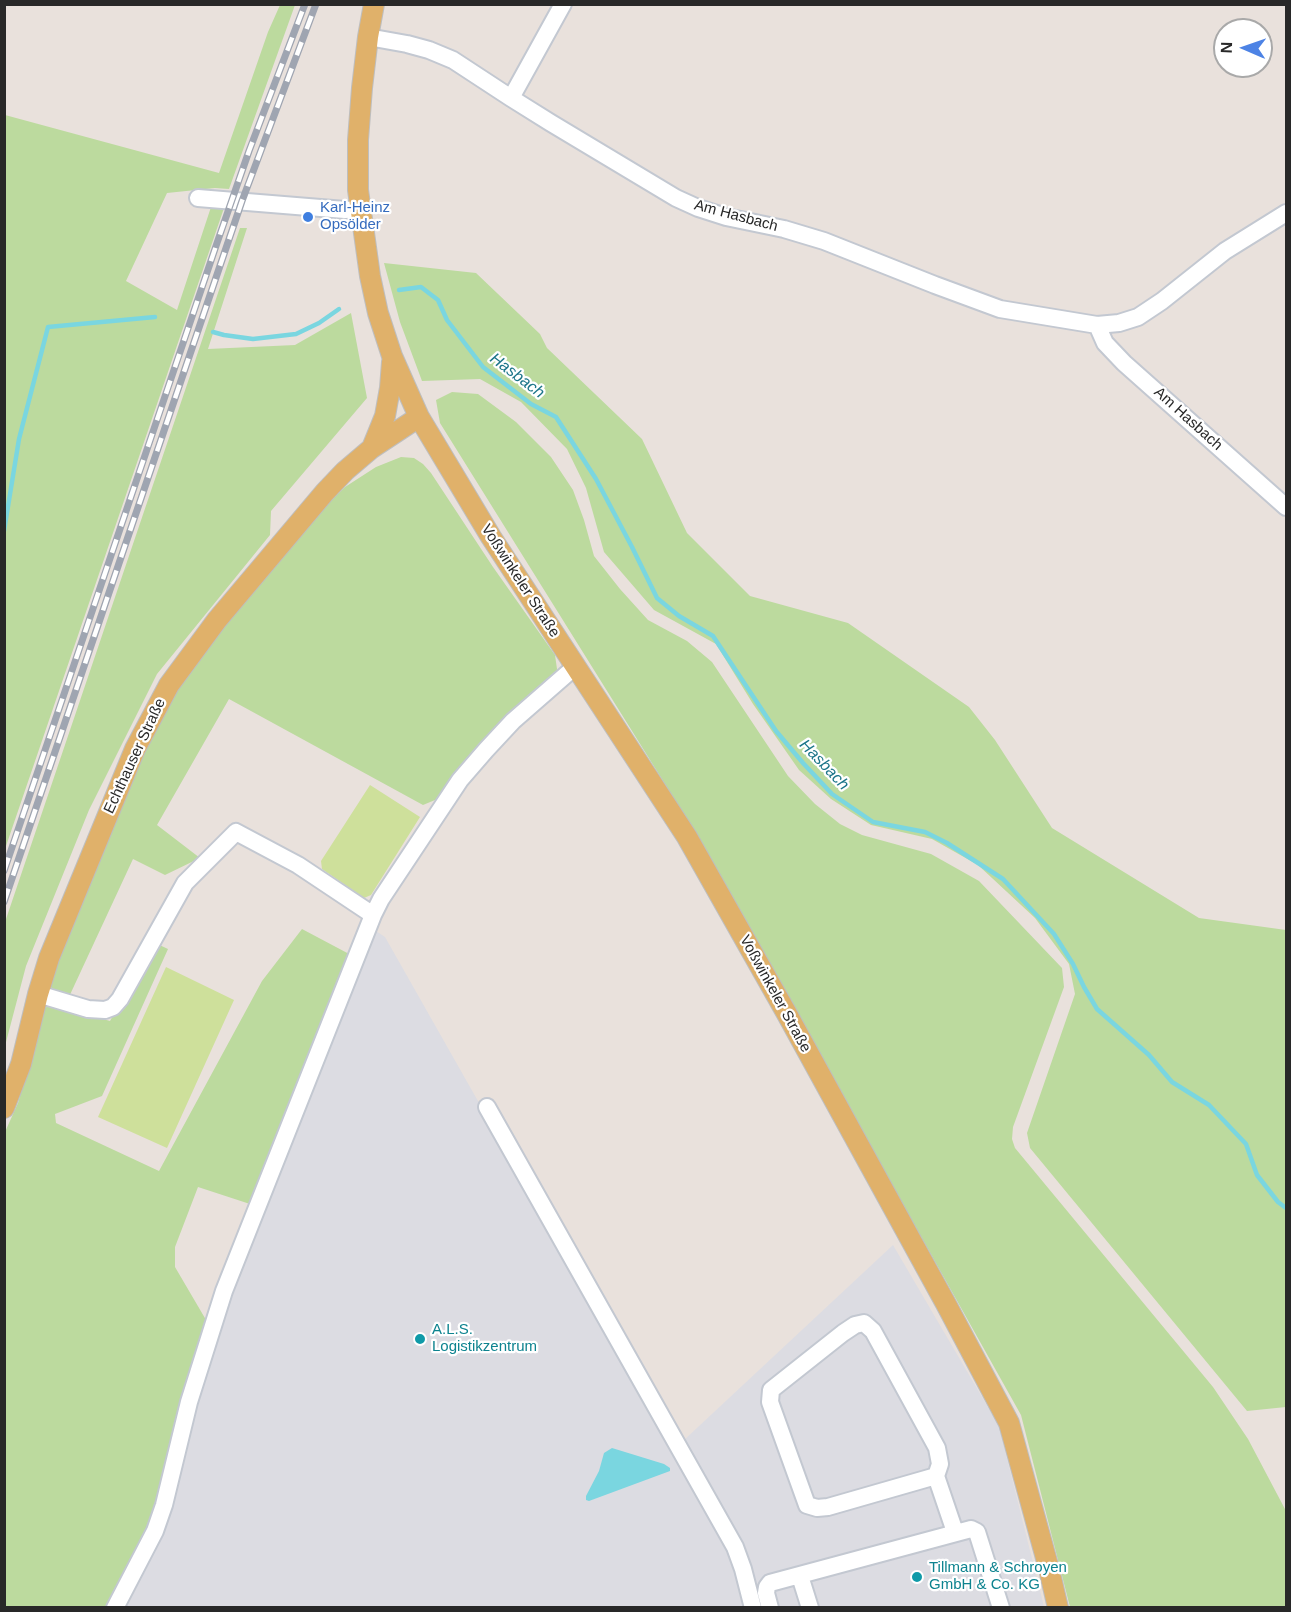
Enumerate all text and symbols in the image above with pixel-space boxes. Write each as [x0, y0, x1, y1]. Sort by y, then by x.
north arrow [1213, 18, 1273, 78]
text: N [1218, 41, 1235, 53]
street label: Am Hasbach [692, 196, 780, 236]
place label: Karl-Heinz Opsölder [320, 199, 390, 234]
marker: Karl-Heinz Opsölder [301, 210, 315, 224]
water label: Hasbach [486, 349, 548, 403]
street label: Am Hasbach [1150, 384, 1226, 454]
street label: Voßwinkeler Straße [477, 521, 563, 641]
street label: Echthauser Straße [100, 696, 170, 816]
water label: Hasbach [795, 736, 853, 794]
street label: Voßwinkeler Straße [735, 932, 815, 1056]
place label: A.L.S. Logistikzentrum [432, 1321, 537, 1356]
marker: A.L.S. Logistikzentrum [413, 1332, 427, 1346]
place label: Tillmann & Schroyen GmbH & Co. KG [929, 1559, 1067, 1594]
marker: Tillmann & Schroyen GmbH & Co. KG [910, 1570, 924, 1584]

